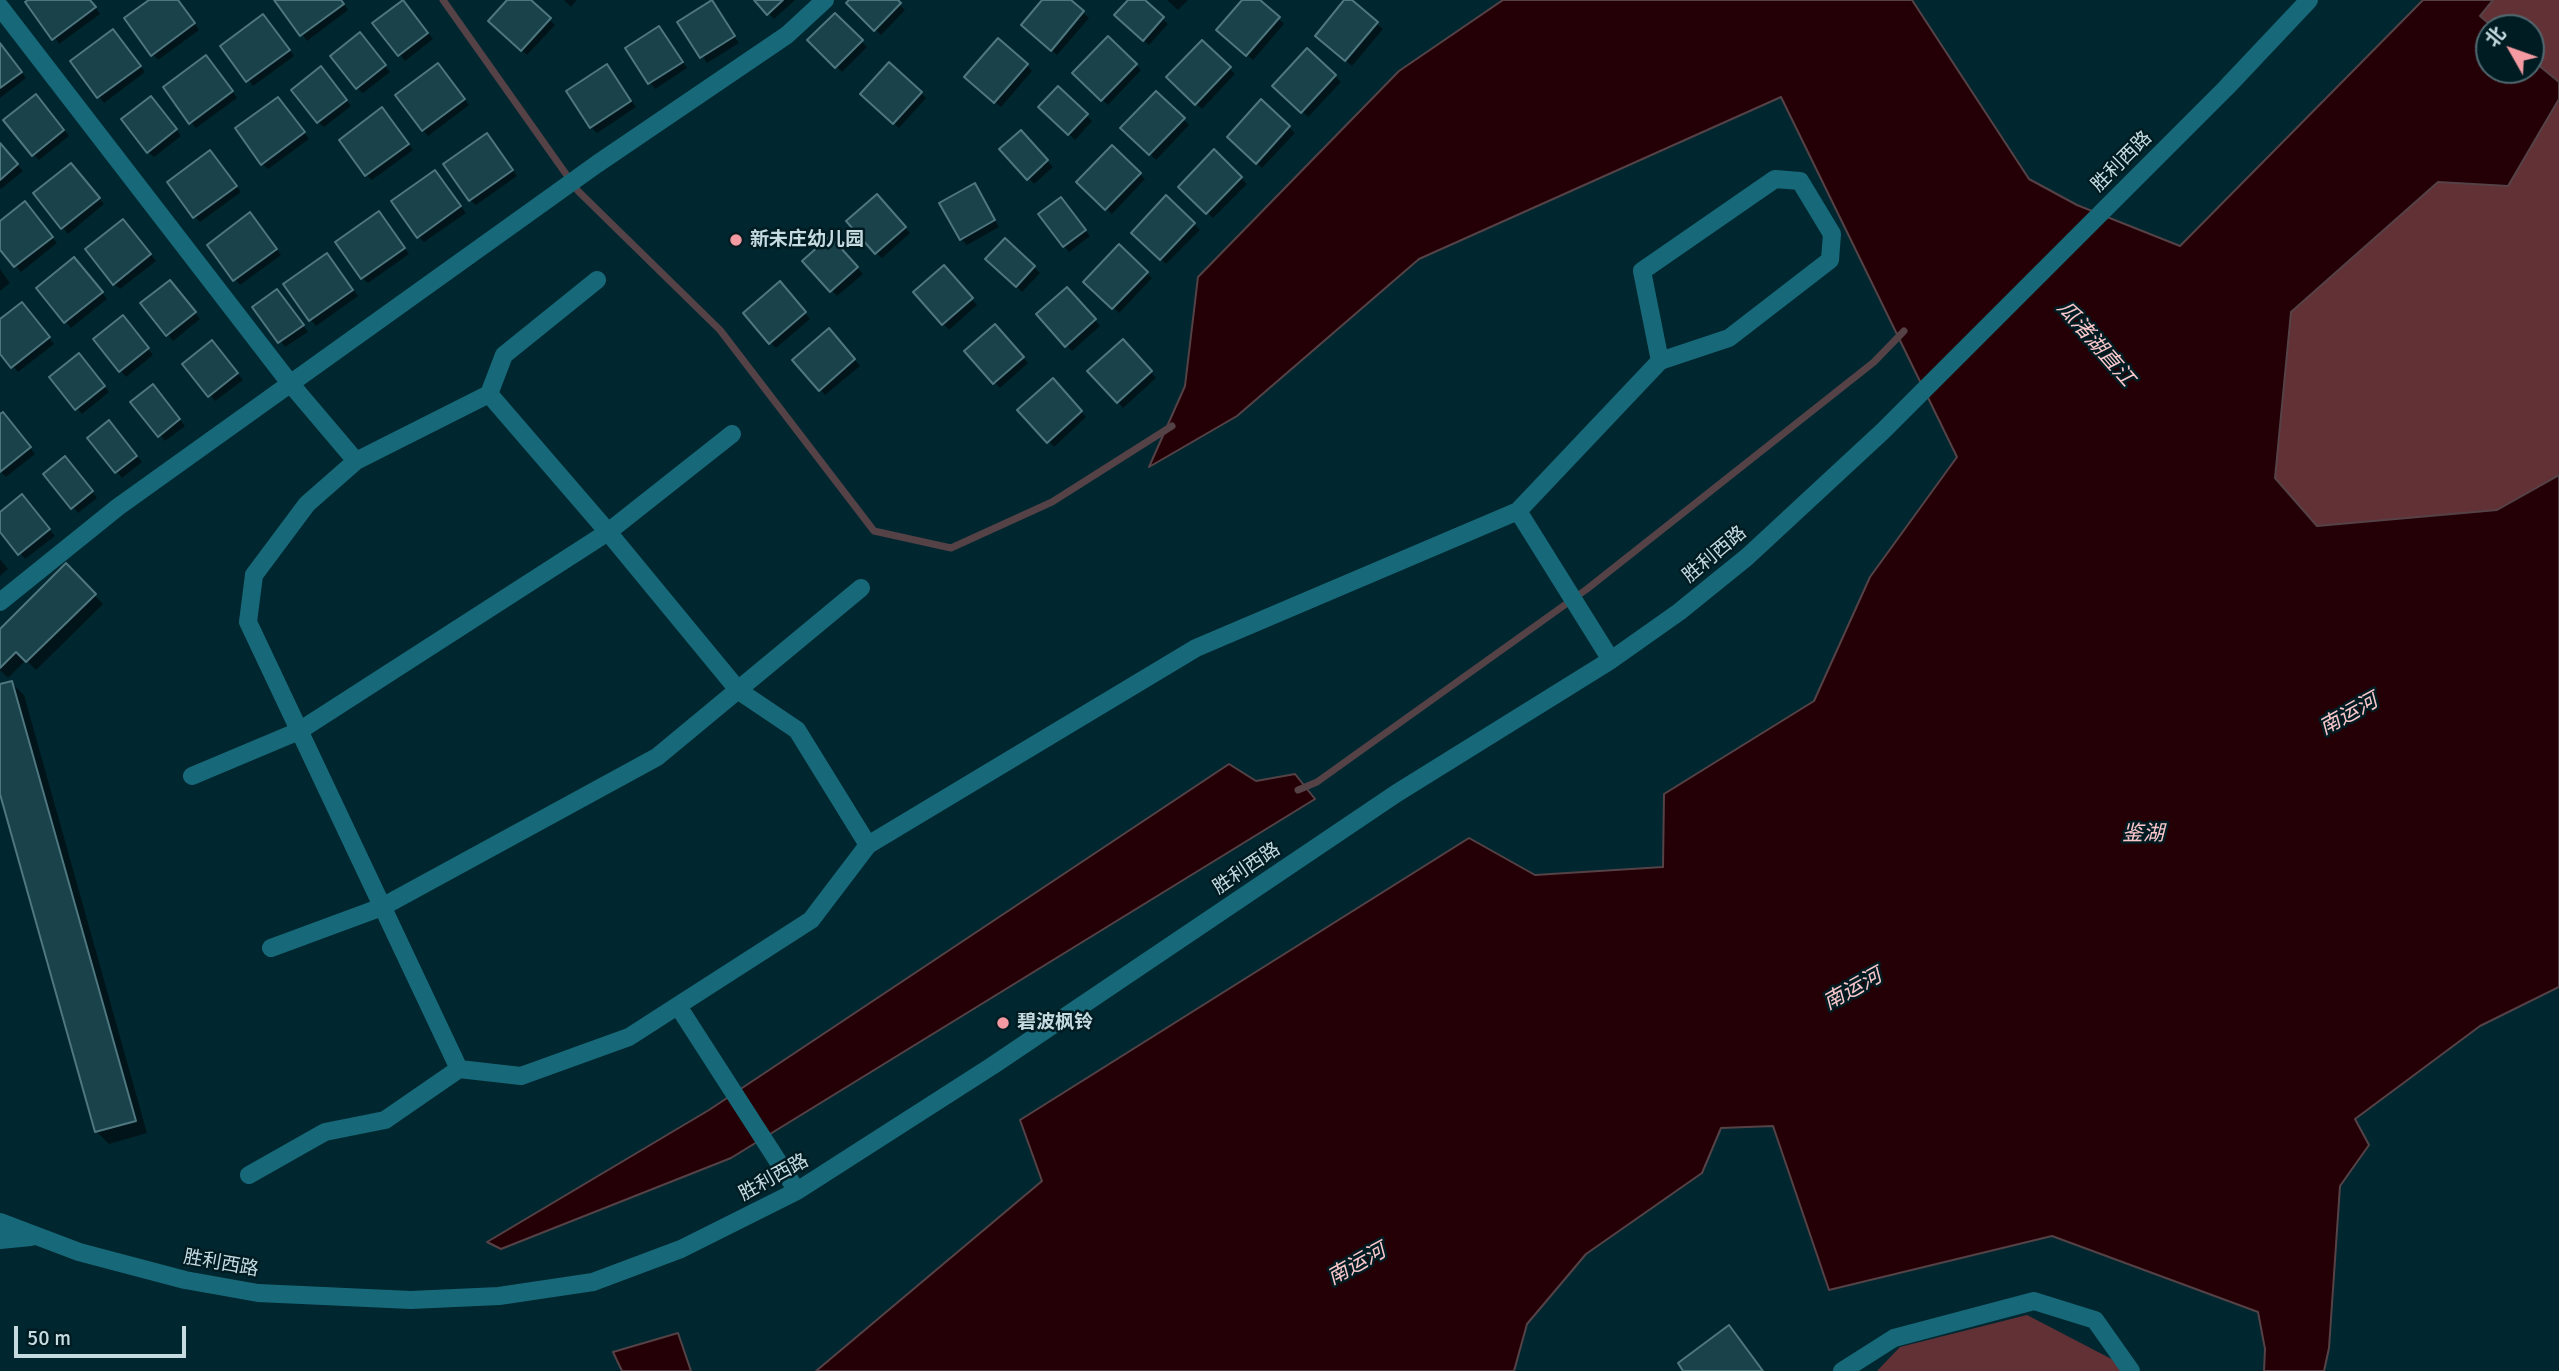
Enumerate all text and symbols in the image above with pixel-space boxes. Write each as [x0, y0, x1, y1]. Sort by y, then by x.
north arrow [2475, 14, 2545, 84]
text: 北 [2480, 22, 2511, 52]
street label: 胜利西路 [2087, 127, 2157, 197]
place label: 新未庄幼儿园 [750, 229, 864, 251]
marker: 新未庄幼儿园 [728, 232, 744, 248]
water label: 瓜渚湖直江 [2051, 296, 2139, 392]
street label: 胜利西路 [1679, 522, 1751, 588]
water label: 南运河 [2315, 689, 2383, 741]
water label: 鉴湖 [2122, 821, 2164, 847]
street label: 胜利西路 [1209, 838, 1285, 900]
water label: 南运河 [1819, 964, 1887, 1016]
place label: 碧波枫铃 [1017, 1012, 1093, 1034]
marker: 碧波枫铃 [995, 1015, 1011, 1031]
street label: 胜利西路 [735, 1150, 813, 1206]
water label: 南运河 [1323, 1239, 1391, 1291]
street label: 胜利西路 [182, 1246, 260, 1282]
scale bar [18, 1312, 189, 1356]
text: 50 m [27, 1325, 71, 1351]

